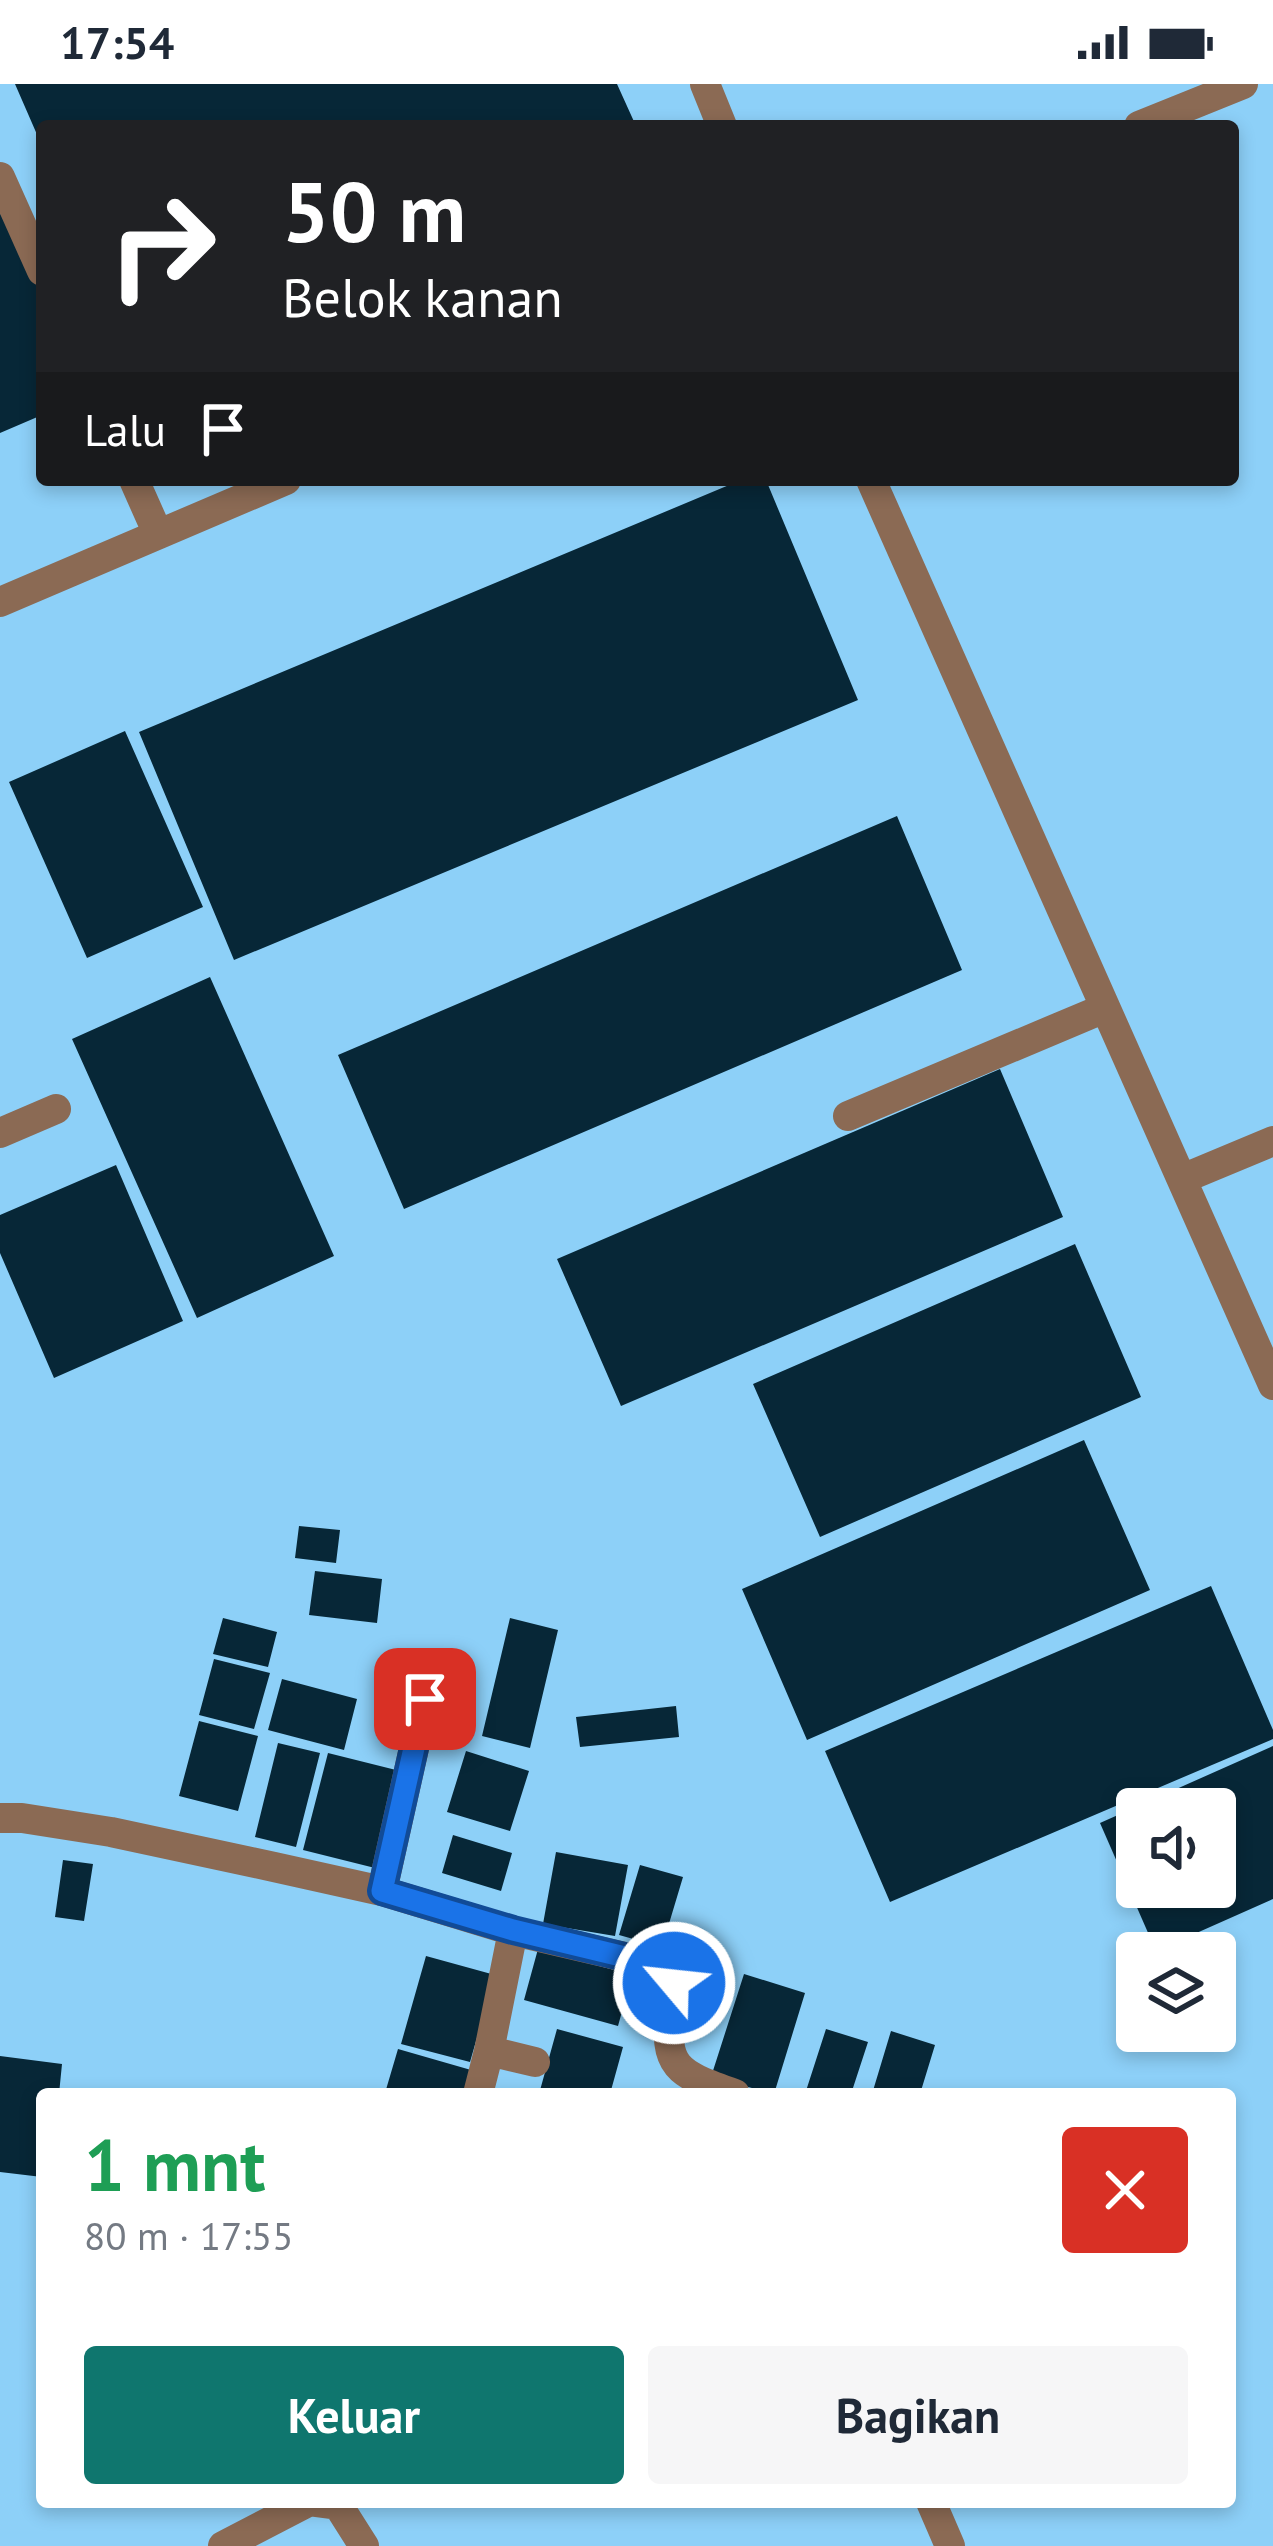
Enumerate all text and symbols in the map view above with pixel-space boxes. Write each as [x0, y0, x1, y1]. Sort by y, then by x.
text: 17:54 [60, 13, 174, 71]
text: 50 m [282, 156, 466, 265]
icon: right [84, 168, 240, 324]
text: Belok kanan [282, 262, 563, 332]
icon: arrive [190, 396, 256, 462]
text: Lalu [84, 400, 166, 458]
pin [374, 1648, 476, 1750]
icon: arrive [392, 1666, 458, 1732]
map controls [1116, 1788, 1236, 2052]
button: sound [1116, 1788, 1236, 1908]
position arrow [611, 1920, 737, 2046]
button: layers [1116, 1932, 1236, 2052]
text: 1 mnt [84, 2118, 265, 2211]
button: close [1062, 2127, 1188, 2253]
text: 80 m · 17:55 [84, 2210, 293, 2261]
button: Keluar [84, 2346, 624, 2484]
button: Bagikan [648, 2346, 1188, 2484]

